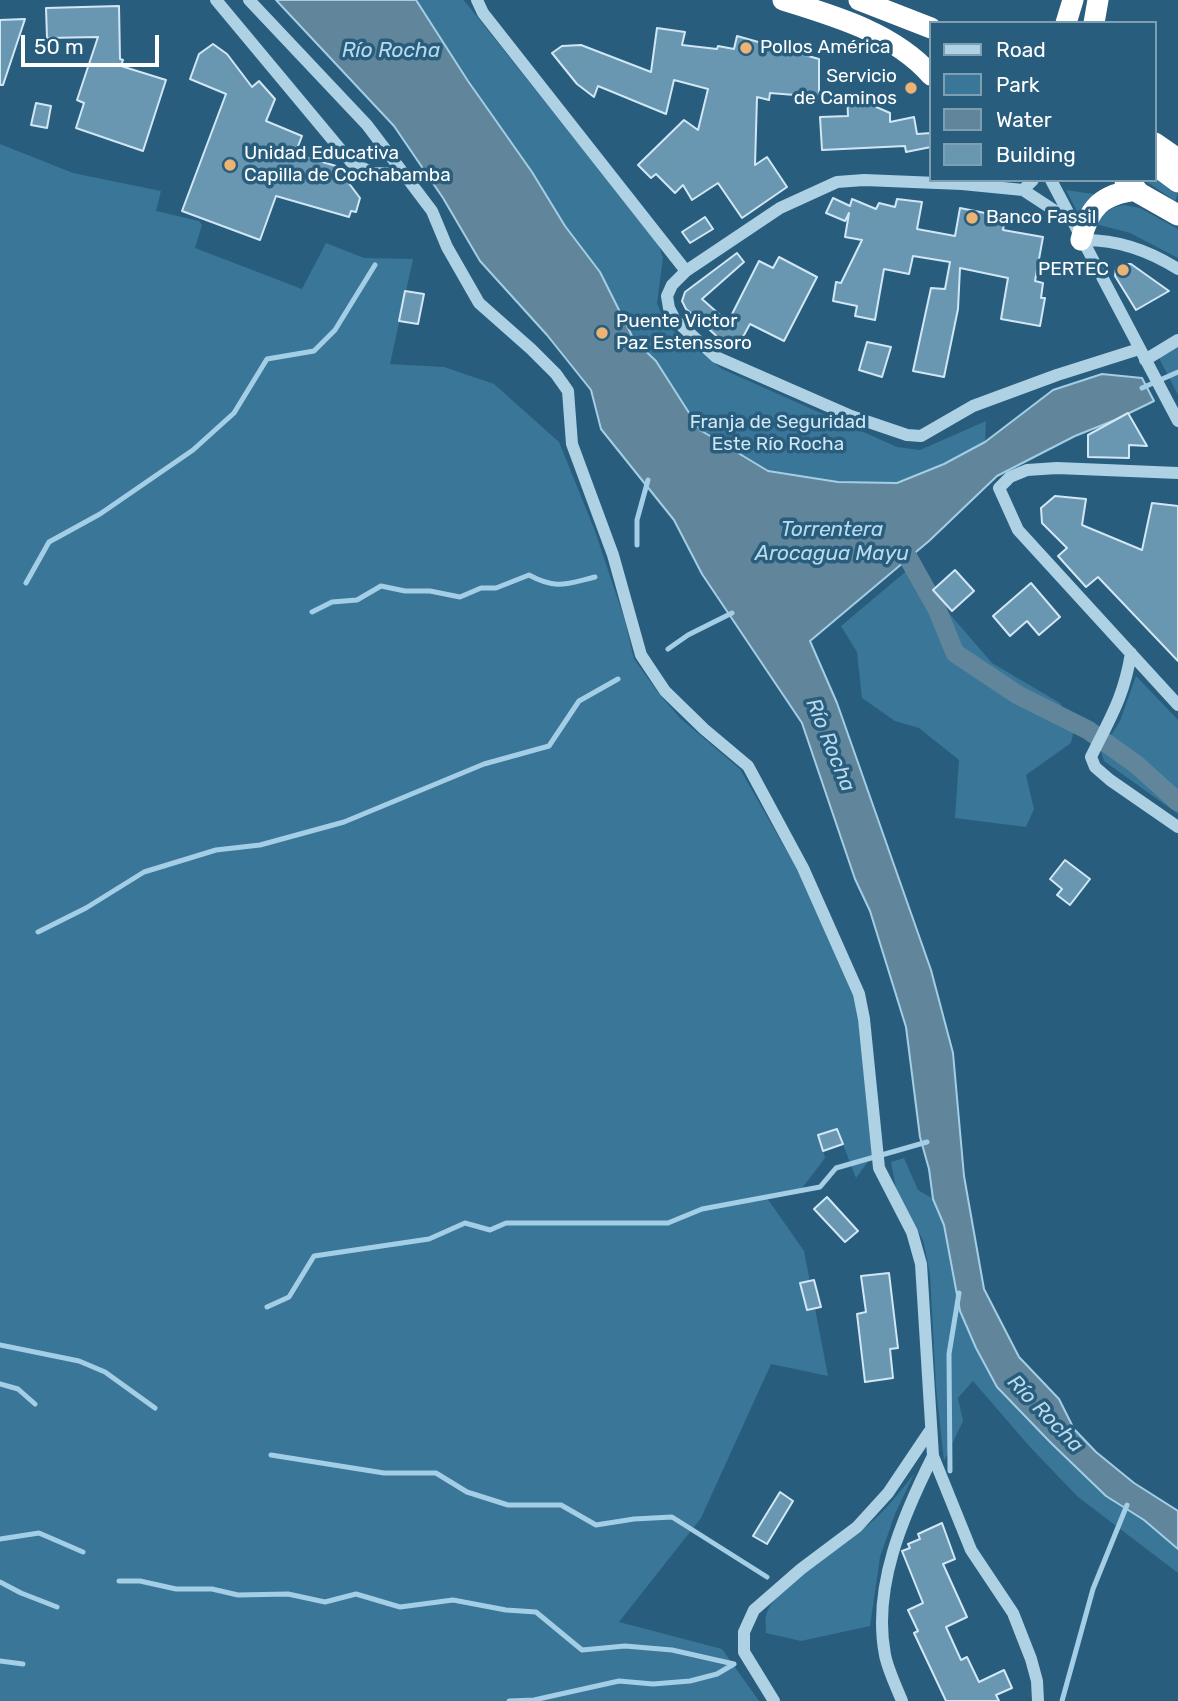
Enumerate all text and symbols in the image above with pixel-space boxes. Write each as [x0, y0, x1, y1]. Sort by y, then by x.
scale bar [24, 21, 163, 65]
legend [930, 21, 1157, 182]
text: 50 m [34, 34, 84, 59]
place label: Pollos América [760, 37, 891, 59]
text: Road [996, 37, 1046, 62]
water label: Río Rocha [342, 38, 440, 64]
marker: Pollos América [738, 40, 754, 56]
place label: Servicio de Caminos [794, 66, 897, 110]
text: Park [996, 72, 1040, 97]
marker: Servicio de Caminos [903, 80, 919, 96]
text: Water [996, 107, 1052, 132]
text: Building [996, 142, 1076, 167]
place label: Unidad Educativa Capilla de Cochabamba [244, 143, 451, 187]
marker: Unidad Educativa Capilla de Cochabamba [222, 157, 238, 173]
place label: Banco Fassil [986, 207, 1096, 229]
marker: Banco Fassil [964, 210, 980, 226]
place label: PERTEC [1038, 259, 1109, 281]
marker: PERTEC [1115, 262, 1131, 278]
place label: Puente Victor Paz Estenssoro [616, 311, 752, 355]
marker: Puente Victor Paz Estenssoro [594, 325, 610, 341]
park label: Franja de Seguridad Este Río Rocha [690, 412, 866, 456]
water label: Torrentera Arocagua Mayu [755, 517, 909, 567]
water label: Río Rocha [800, 695, 860, 795]
water label: Río Rocha [1002, 1370, 1088, 1458]

